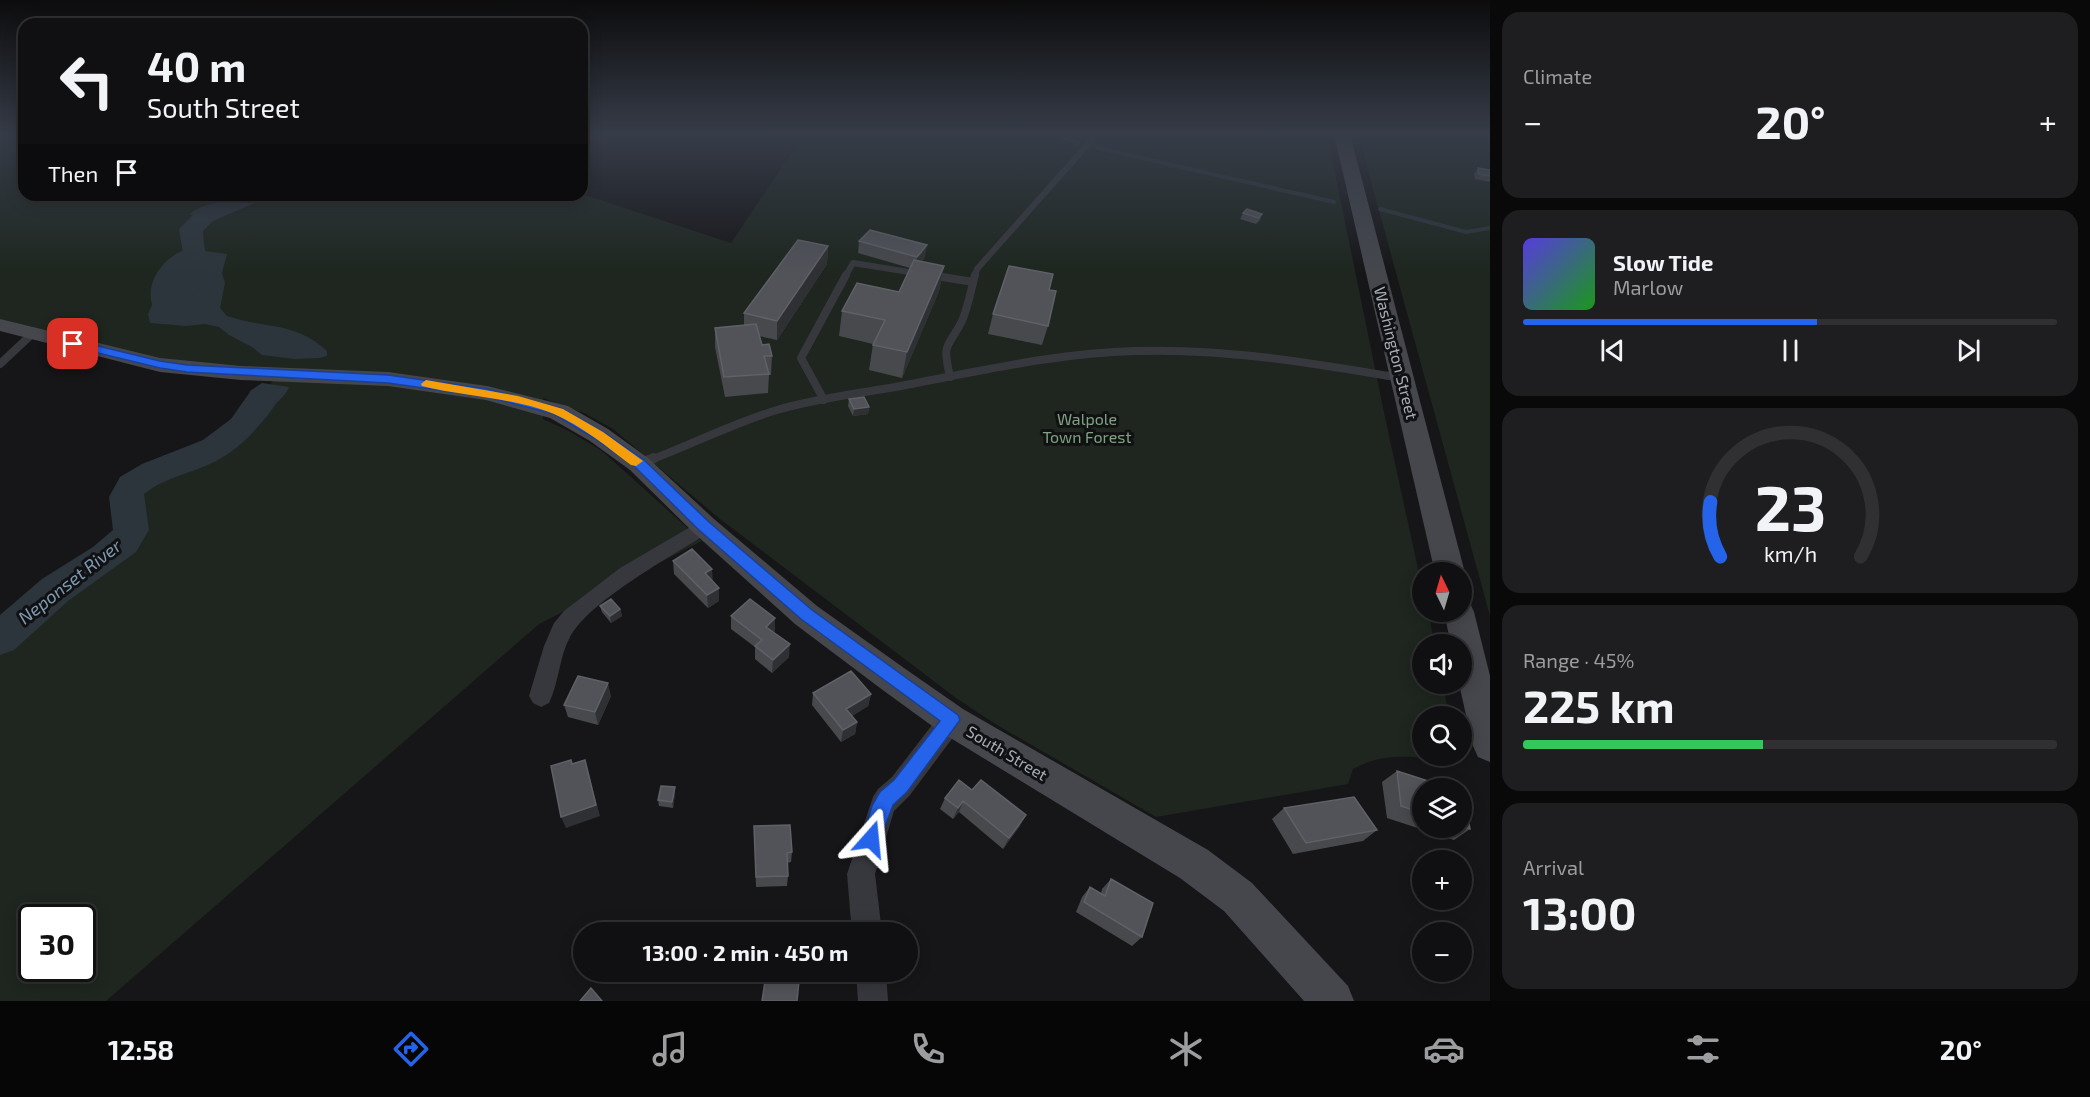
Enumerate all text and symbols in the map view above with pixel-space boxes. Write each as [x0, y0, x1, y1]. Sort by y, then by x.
text: 40 m [147, 40, 246, 90]
icon: left [48, 42, 126, 120]
text: Climate [1523, 64, 1592, 88]
text: South Street [147, 91, 300, 123]
text: 20° [1756, 94, 1826, 148]
text: − [1523, 101, 1542, 141]
text: + [2039, 101, 2057, 141]
icon: arrive [110, 156, 143, 189]
text: Then [48, 160, 98, 186]
text: Slow Tide [1613, 249, 1713, 275]
text: Marlow [1613, 275, 1683, 299]
street label: Washington Street [1371, 285, 1422, 421]
pin [47, 318, 98, 369]
icon: arrive [56, 327, 89, 360]
icon: previous [1596, 334, 1629, 367]
icon: pause [1774, 334, 1807, 367]
icon: next [1952, 334, 1985, 367]
park label: Walpole Town Forest [1042, 409, 1132, 446]
text: 23 [1754, 470, 1826, 545]
water label: Neponset River [13, 534, 126, 628]
text: km/h [1763, 542, 1817, 567]
north arrow [1412, 562, 1472, 622]
map controls [1412, 562, 1472, 982]
button: sound [1412, 634, 1472, 694]
text: Range · 45% [1523, 648, 1634, 672]
text: 225 km [1523, 678, 1675, 732]
button: search [1412, 706, 1472, 766]
street label: South Street [964, 721, 1051, 784]
button: layers [1412, 778, 1472, 838]
position arrow [839, 807, 903, 871]
button: + [1412, 850, 1472, 910]
text: Arrival [1523, 855, 1584, 879]
text: 13:00 [1523, 885, 1636, 939]
speed limit sign: 30 [18, 904, 96, 982]
button: − [1412, 922, 1472, 982]
text: 13:00 · 2 min · 450 m [643, 939, 848, 965]
icon: directions [390, 1028, 432, 1070]
icon: music [649, 1028, 691, 1070]
icon: phone [907, 1028, 949, 1070]
icon: climate [1165, 1028, 1207, 1070]
icon: car [1423, 1028, 1465, 1070]
icon: filters [1682, 1028, 1724, 1070]
text: 12:58 [108, 1033, 174, 1065]
text: 20° [1940, 1033, 1982, 1065]

